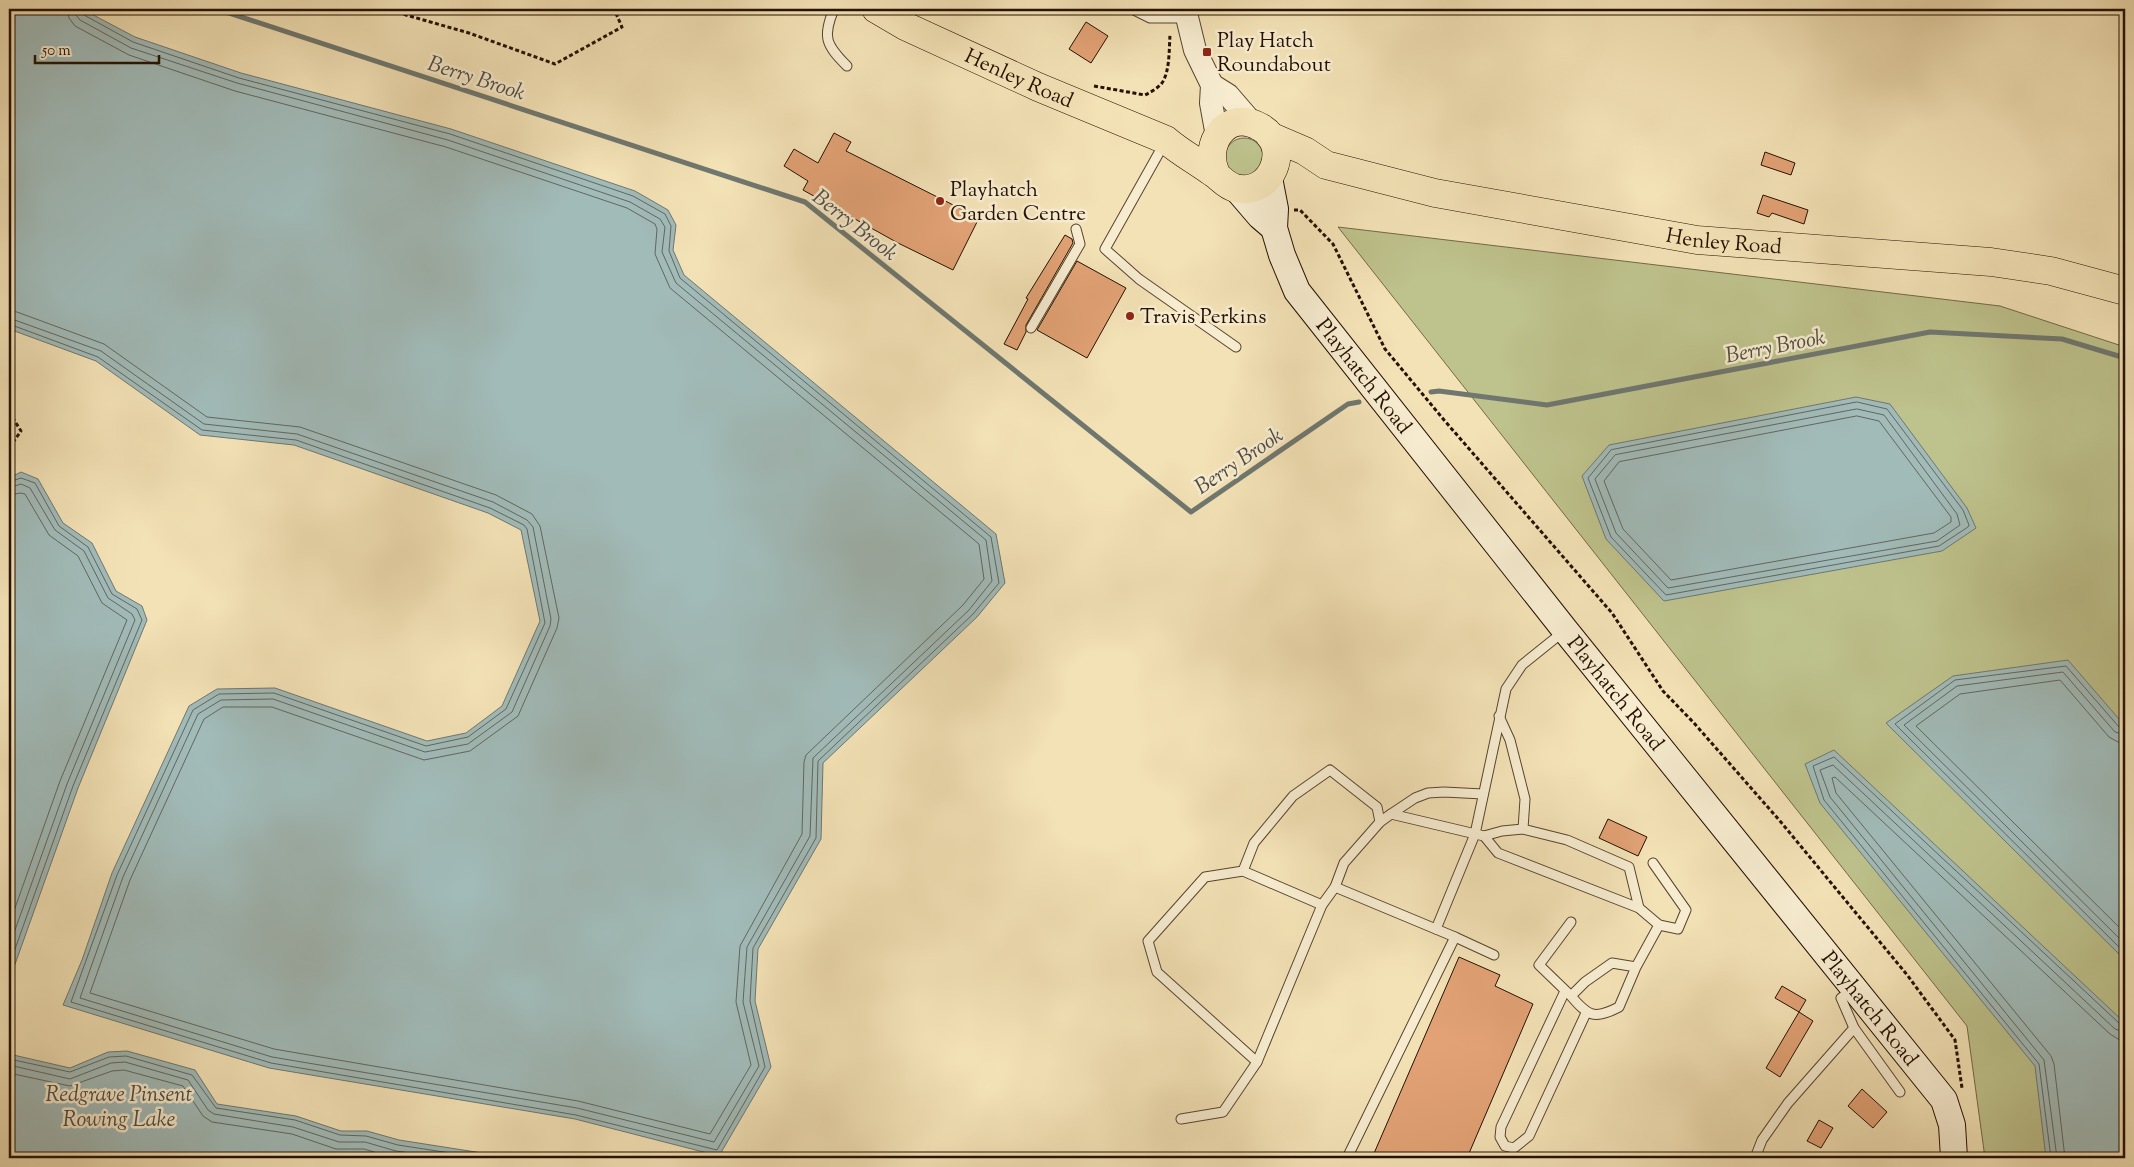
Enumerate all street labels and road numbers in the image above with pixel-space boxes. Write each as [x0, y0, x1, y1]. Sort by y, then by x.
street label: Henley Road [959, 42, 1077, 117]
street label: Henley Road [1663, 222, 1783, 263]
street label: Playhatch Road [1307, 313, 1418, 441]
street label: Playhatch Road [1559, 631, 1670, 758]
street label: Playhatch Road [1813, 946, 1924, 1074]

